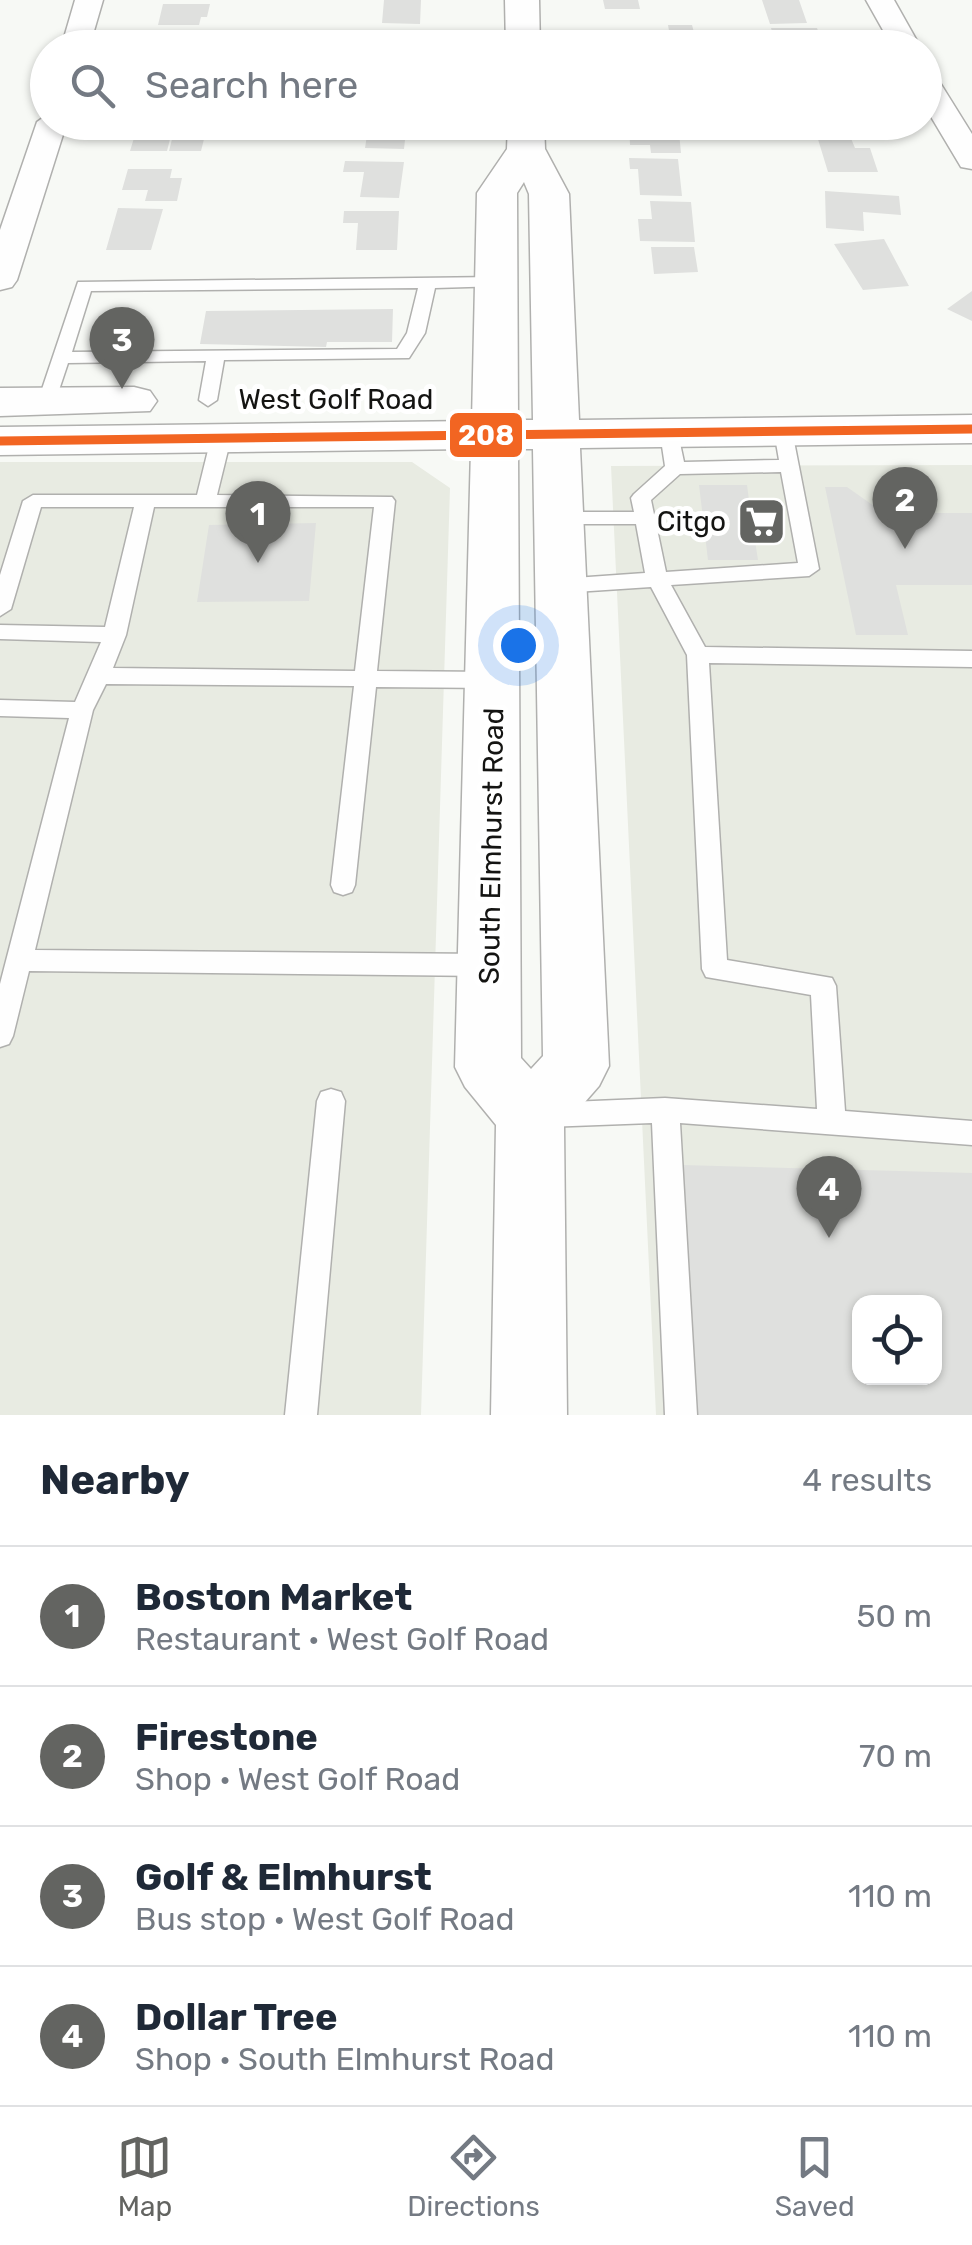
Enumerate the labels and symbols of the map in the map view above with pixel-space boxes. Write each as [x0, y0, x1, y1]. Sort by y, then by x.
pin: 3 [90, 306, 154, 389]
street label: West Golf Road [239, 383, 433, 416]
line badge: 208 [448, 411, 524, 459]
text: 208 [458, 419, 514, 452]
pin: 2 [872, 466, 938, 549]
pin: 1 [226, 480, 290, 563]
supermarket icon: Citgo [735, 495, 787, 547]
place label: Citgo [657, 505, 726, 538]
your location [493, 620, 544, 671]
street label: South Elmhurst Road [473, 707, 510, 985]
pin: 4 [796, 1156, 862, 1238]

